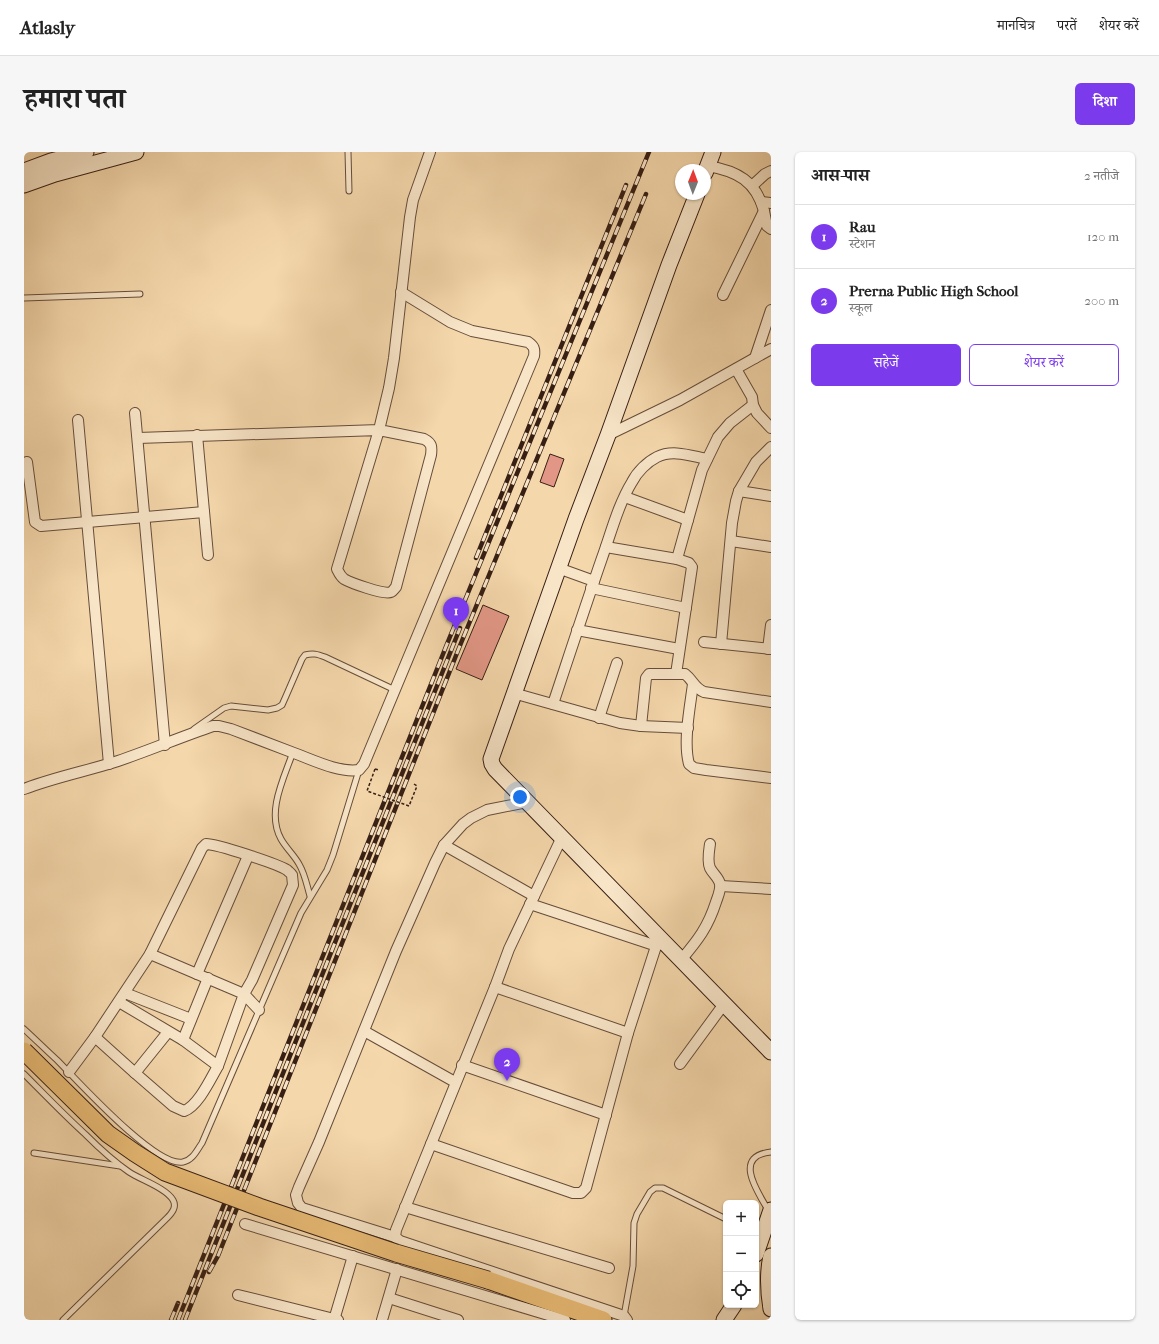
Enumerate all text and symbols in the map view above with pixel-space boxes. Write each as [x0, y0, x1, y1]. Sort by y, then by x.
text: Atlasly [20, 17, 75, 39]
text: मानचित्र [997, 17, 1035, 34]
text: परतें [1057, 17, 1077, 34]
text: शेयर करें [1099, 17, 1139, 34]
text: हमारा पता [24, 82, 125, 115]
button: दिशा [1075, 83, 1135, 125]
north arrow [675, 164, 711, 200]
text: आस-पास [811, 165, 870, 185]
text: 2 नतीजे [1084, 168, 1119, 183]
text: Rau [849, 218, 876, 236]
text: 1 [822, 229, 826, 244]
text: 120 m [1087, 229, 1119, 244]
text: स्टेशन [849, 236, 875, 251]
text: Prerna Public High School [849, 282, 1018, 300]
text: 2 [821, 293, 827, 308]
text: 200 m [1084, 293, 1119, 308]
text: स्कूल [849, 300, 872, 315]
button: सहेजें [811, 344, 961, 386]
button: शेयर करें [969, 344, 1119, 386]
pin: 1 [443, 597, 469, 630]
your location [510, 787, 530, 807]
pin: 2 [494, 1048, 520, 1081]
map controls [723, 1200, 759, 1308]
button: + [723, 1200, 759, 1236]
button: − [723, 1236, 759, 1272]
button: locate [723, 1272, 759, 1308]

